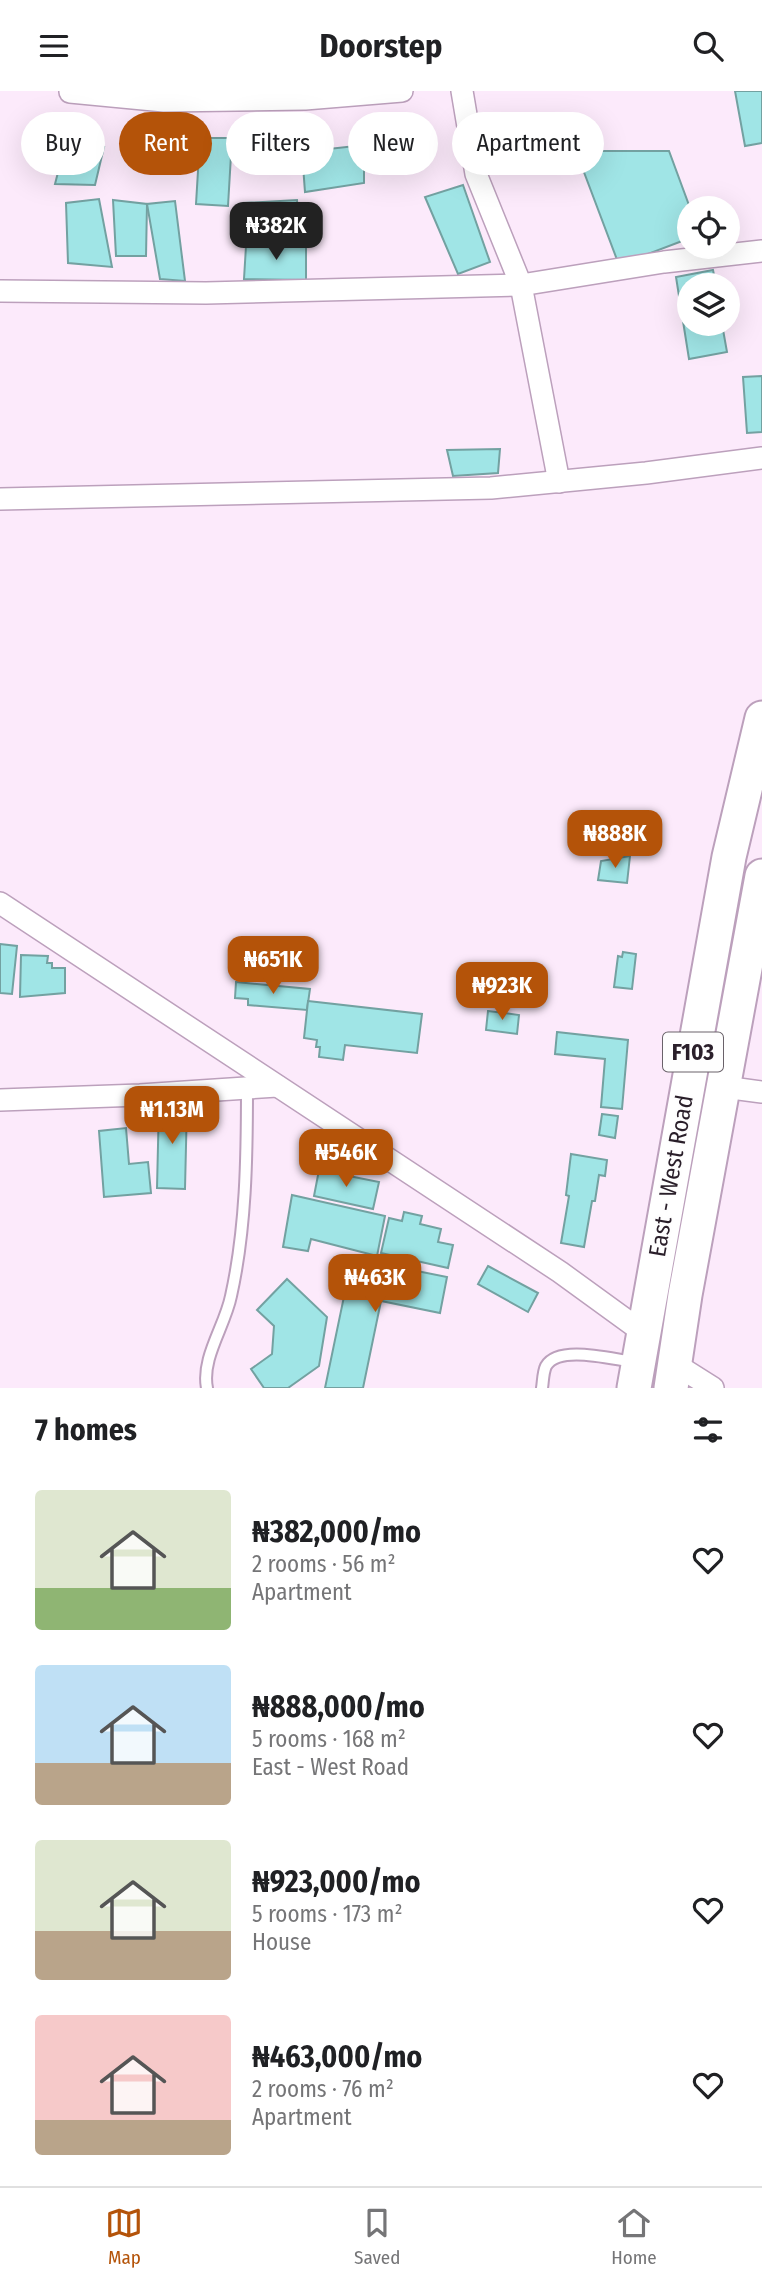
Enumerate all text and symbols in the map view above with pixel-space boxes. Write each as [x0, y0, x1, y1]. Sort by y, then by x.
icon: menu [35, 27, 73, 65]
text: Doorstep [320, 27, 442, 65]
icon: search [689, 27, 727, 65]
chip: Buy [21, 112, 105, 175]
chip: Rent [119, 112, 212, 175]
chip: Filters [226, 112, 334, 175]
chip: New [348, 112, 438, 175]
chip: Apartment [452, 112, 604, 175]
map controls [677, 196, 740, 336]
button: locate [677, 196, 740, 259]
pin: ₦382K [227, 202, 325, 262]
text: ₦382K [246, 211, 306, 239]
button: layers [677, 273, 740, 336]
pin: ₦888K [566, 811, 664, 870]
text: ₦888K [583, 819, 647, 847]
pin: ₦651K [224, 937, 322, 996]
text: ₦651K [244, 945, 302, 973]
pin: ₦923K [453, 963, 551, 1022]
text: ₦923K [472, 971, 532, 999]
road number: F103 [663, 1033, 723, 1071]
pin: ₦1.13M [115, 1087, 229, 1146]
street label: East - West Road [643, 1093, 699, 1259]
text: ₦1.13M [140, 1095, 204, 1123]
pin: ₦546K [297, 1129, 395, 1189]
text: ₦546K [315, 1138, 377, 1166]
pin: ₦463K [326, 1255, 424, 1314]
text: ₦463K [344, 1263, 406, 1291]
icon: filters [689, 1411, 727, 1449]
text: 7 homes [35, 1412, 137, 1448]
text: ₦382,000/mo [252, 1514, 421, 1550]
icon: home [91, 1518, 175, 1602]
icon: heart [689, 1541, 727, 1579]
text: 2 rooms · 56 m² [252, 1550, 396, 1578]
text: Apartment [252, 1578, 352, 1606]
text: ₦888,000/mo [252, 1689, 425, 1725]
icon: home [91, 1693, 175, 1777]
icon: heart [689, 1716, 727, 1754]
text: 5 rooms · 168 m² [252, 1725, 406, 1753]
text: East - West Road [252, 1753, 409, 1781]
text: ₦923,000/mo [252, 1864, 420, 1900]
icon: home [91, 1868, 175, 1952]
icon: heart [689, 1891, 727, 1929]
text: 5 rooms · 173 m² [252, 1900, 403, 1928]
text: House [252, 1928, 311, 1956]
text: ₦463,000/mo [252, 2039, 422, 2075]
icon: home [91, 2043, 175, 2127]
icon: heart [689, 2066, 727, 2104]
text: 2 rooms · 76 m² [252, 2075, 394, 2103]
text: Apartment [252, 2103, 352, 2131]
tab: Map [105, 2204, 143, 2269]
tab: Saved [354, 2204, 400, 2269]
tab: Home [611, 2204, 657, 2269]

